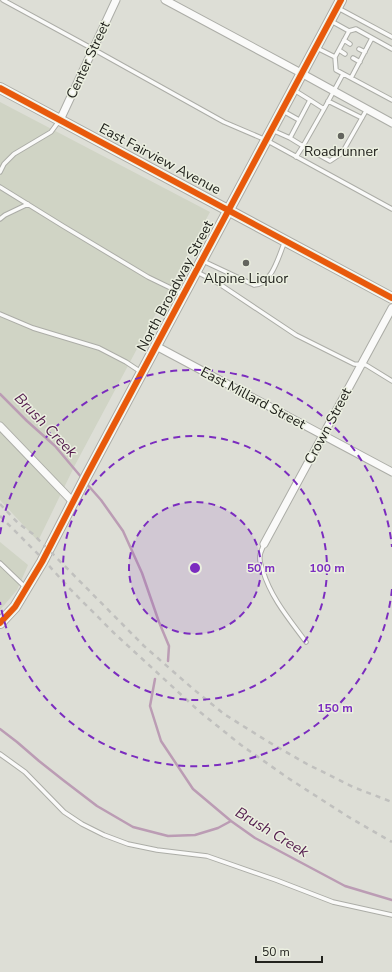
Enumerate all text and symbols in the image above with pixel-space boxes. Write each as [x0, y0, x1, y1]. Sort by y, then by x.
street label: Center Street [62, 18, 114, 102]
street label: East Fairview Avenue [96, 119, 224, 199]
marker: Roadrunner [336, 131, 346, 141]
place label: Roadrunner [304, 142, 378, 161]
street label: North Broadway Street [132, 217, 218, 355]
marker: Alpine Liquor [241, 258, 251, 268]
place label: Alpine Liquor [204, 269, 288, 288]
street label: East Millard Street [197, 362, 309, 434]
street label: Crown Street [300, 385, 356, 467]
water label: Brush Creek [10, 388, 82, 462]
text: 50 m [247, 560, 275, 576]
text: 100 m [309, 560, 345, 576]
centre of rings [188, 561, 202, 575]
text: 150 m [317, 700, 353, 716]
water label: Brush Creek [232, 802, 313, 862]
scale bar [256, 938, 322, 964]
text: 50 m [262, 944, 290, 960]

